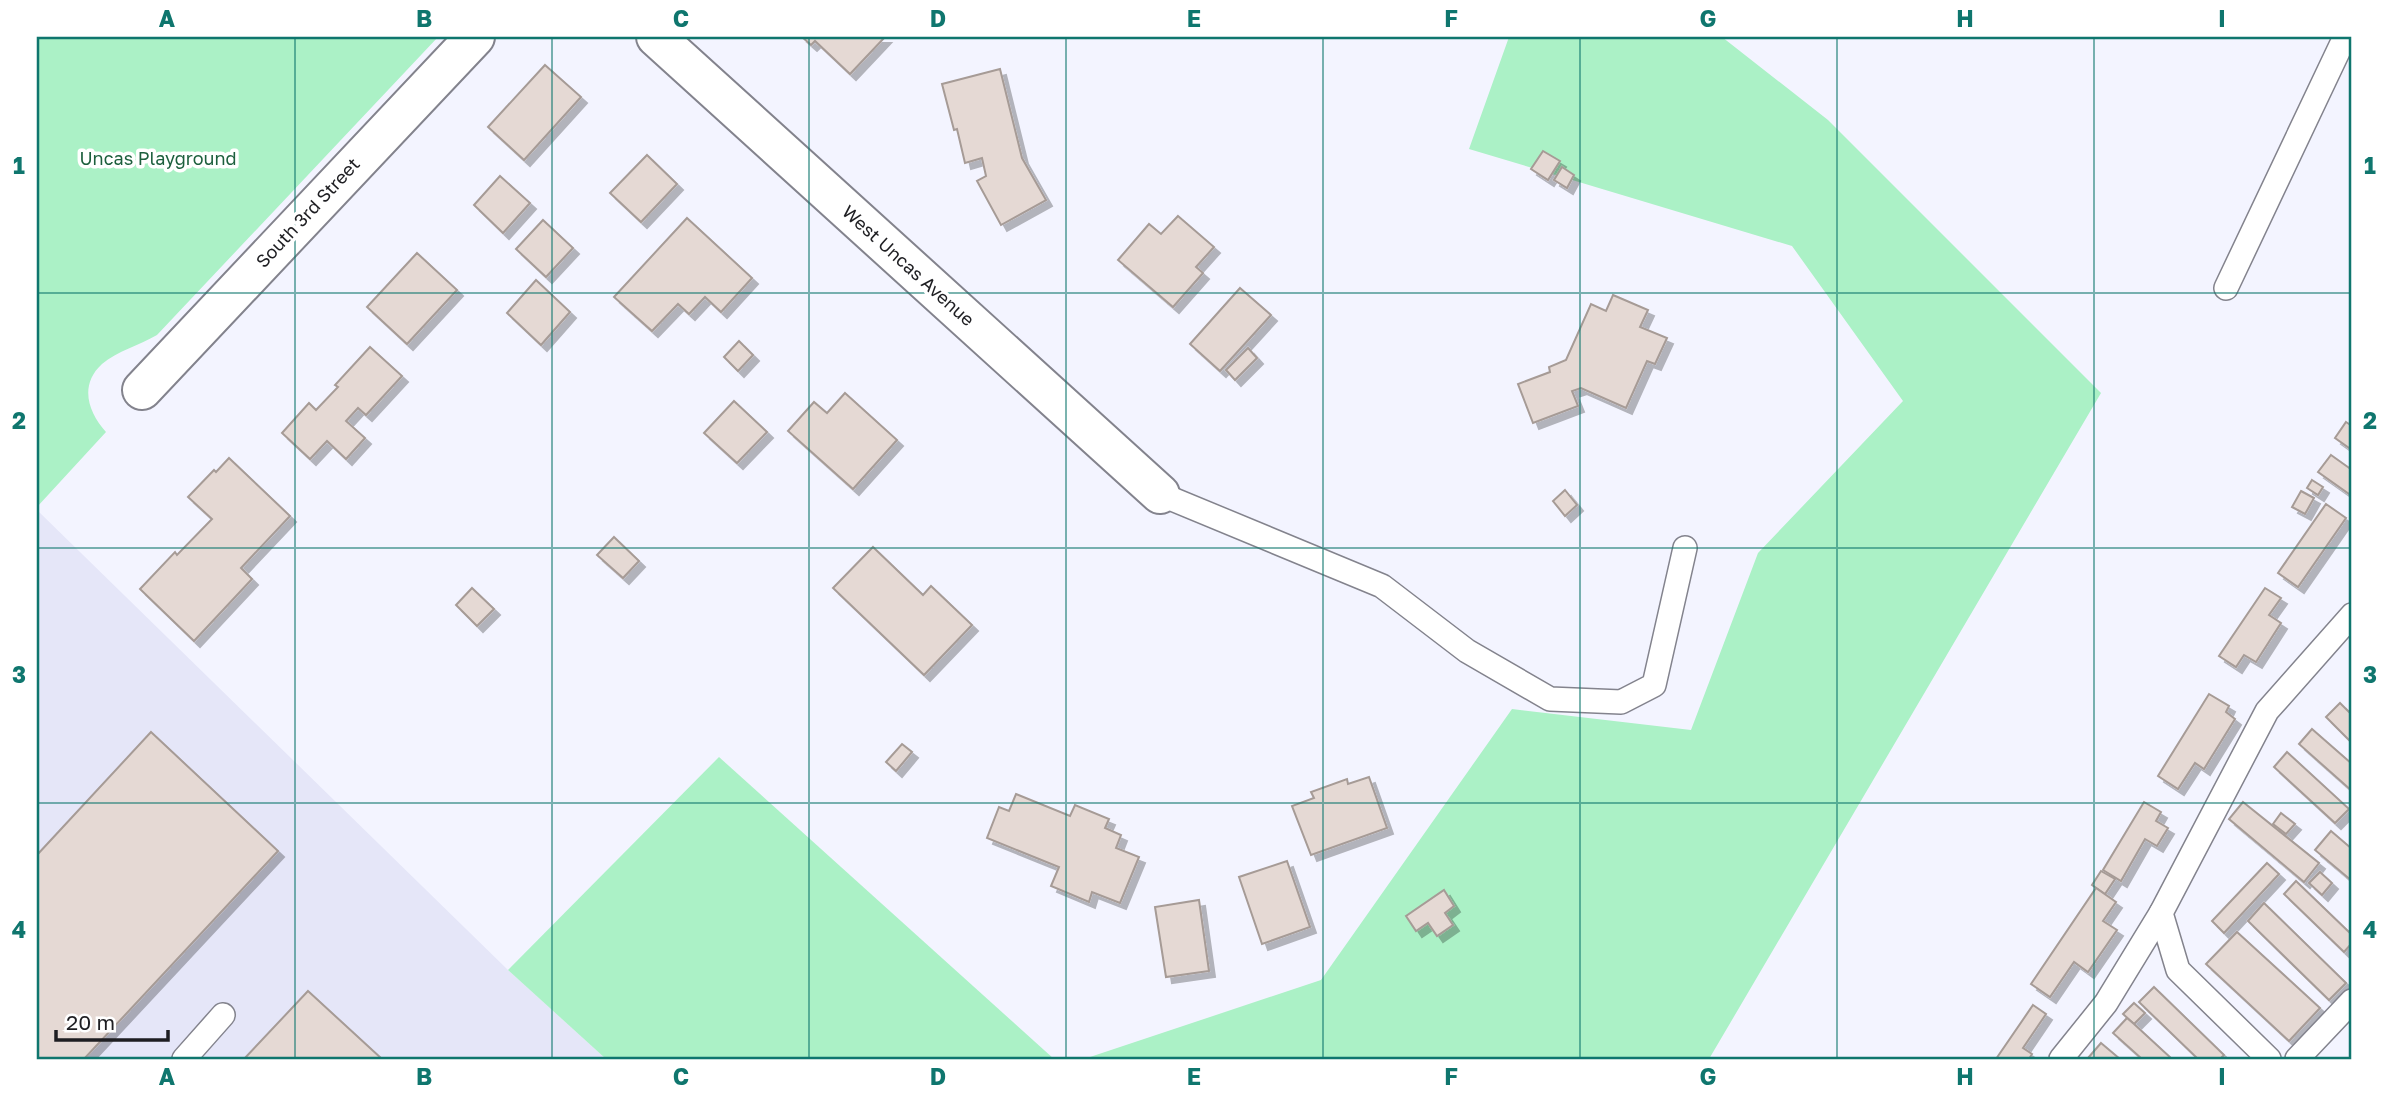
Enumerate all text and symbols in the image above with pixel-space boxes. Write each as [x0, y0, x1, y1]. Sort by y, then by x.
text: A [159, 4, 176, 32]
text: B [416, 4, 432, 32]
text: C [673, 4, 689, 32]
text: D [930, 4, 946, 32]
text: E [1187, 4, 1201, 32]
text: F [1444, 4, 1458, 32]
text: G [1700, 4, 1716, 32]
text: H [1956, 4, 1974, 32]
text: I [2218, 4, 2226, 32]
park label: Uncas Playground [79, 147, 237, 169]
text: 1 [13, 151, 25, 179]
text: 1 [2364, 151, 2376, 179]
street label: South 3rd Street [251, 153, 364, 272]
street label: West Uncas Avenue [838, 200, 979, 330]
text: 2 [12, 406, 26, 434]
text: 2 [2363, 406, 2377, 434]
text: 3 [12, 660, 26, 688]
text: 3 [2363, 660, 2377, 688]
text: 4 [12, 915, 26, 943]
text: 4 [2363, 915, 2377, 943]
scale bar [56, 998, 168, 1042]
text: 20 m [66, 1009, 115, 1035]
text: A [159, 1062, 176, 1090]
text: B [416, 1062, 432, 1090]
text: C [673, 1062, 689, 1090]
text: D [930, 1062, 946, 1090]
text: E [1187, 1062, 1201, 1090]
text: F [1444, 1062, 1458, 1090]
text: G [1700, 1062, 1716, 1090]
text: H [1956, 1062, 1974, 1090]
text: I [2218, 1062, 2226, 1090]

